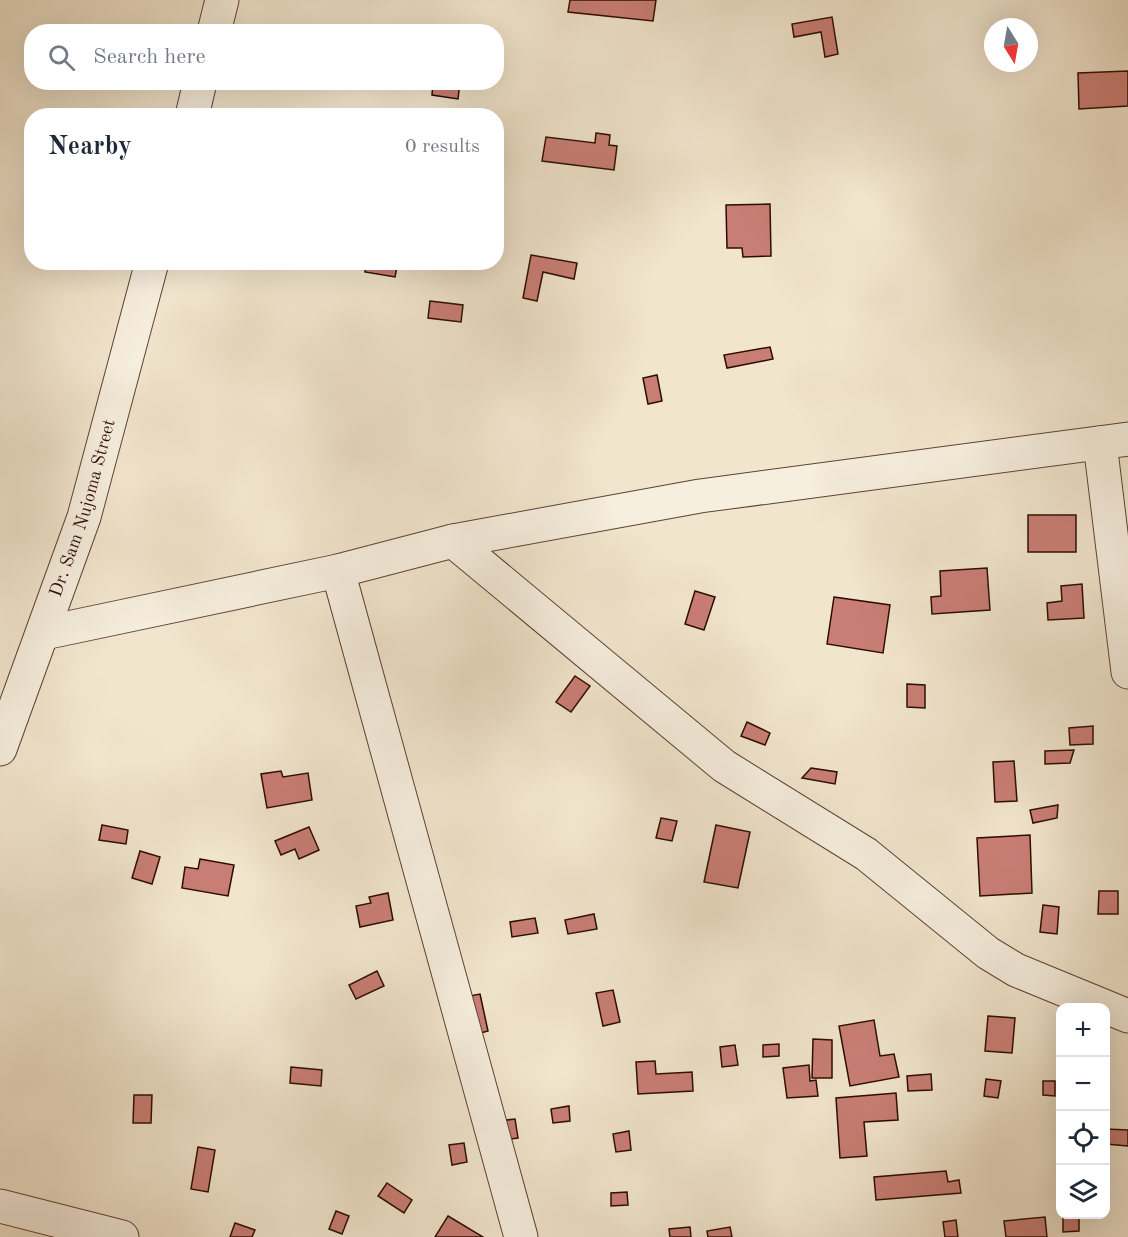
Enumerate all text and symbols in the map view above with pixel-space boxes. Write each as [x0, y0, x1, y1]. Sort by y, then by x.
north arrow [984, 18, 1038, 72]
search box [24, 24, 504, 90]
icon: search [45, 41, 78, 74]
text: Search here [93, 46, 206, 68]
text: Nearby [48, 134, 132, 160]
text: 0 results [405, 137, 480, 157]
street label: Dr. Sam Nujoma Street [47, 417, 119, 599]
map controls [1056, 1003, 1110, 1219]
button: + [1056, 1003, 1110, 1057]
button: − [1056, 1057, 1110, 1111]
button: locate [1056, 1111, 1110, 1165]
button: layers [1056, 1165, 1110, 1219]

